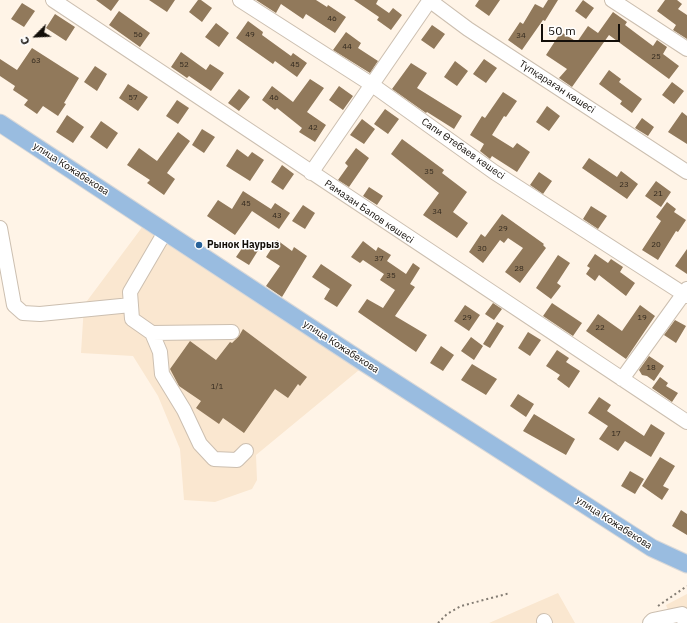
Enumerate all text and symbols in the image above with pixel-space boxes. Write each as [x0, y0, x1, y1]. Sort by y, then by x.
house number: 46 [327, 14, 337, 24]
north arrow [16, 16, 56, 56]
scale bar [543, 16, 622, 42]
text: 50 m [548, 23, 576, 38]
house number: 56 [133, 30, 143, 40]
house number: 49 [245, 30, 255, 40]
house number: 34 [516, 31, 526, 41]
text: С [17, 35, 33, 47]
house number: 44 [342, 42, 352, 52]
house number: 25 [651, 52, 661, 62]
house number: 63 [31, 56, 41, 66]
street label: Түпқараған көшесі [517, 58, 597, 116]
house number: 52 [179, 60, 189, 70]
house number: 45 [290, 60, 300, 70]
house number: 57 [128, 93, 138, 103]
house number: 46 [269, 93, 279, 103]
street label: Сапи Өтебаев көшесі [419, 116, 507, 182]
house number: 42 [308, 123, 318, 133]
street label: улица Кожабекова [31, 140, 111, 198]
house number: 35 [424, 167, 434, 177]
street label: Рамазан Бапов көшесі [322, 178, 416, 246]
house number: 23 [619, 180, 629, 190]
house number: 21 [653, 189, 663, 199]
house number: 45 [241, 199, 251, 209]
house number: 34 [432, 207, 442, 217]
house number: 43 [272, 211, 282, 221]
house number: 29 [498, 224, 508, 234]
place label: Рынок Наурыз [207, 239, 279, 251]
marker: Рынок Наурыз [194, 240, 204, 250]
house number: 20 [651, 240, 661, 250]
house number: 30 [477, 244, 487, 254]
house number: 37 [374, 254, 384, 264]
house number: 28 [514, 264, 524, 274]
house number: 35 [386, 271, 396, 281]
house number: 29 [462, 313, 472, 323]
house number: 19 [637, 313, 647, 323]
street label: улица Кожабекова [301, 318, 381, 376]
house number: 22 [595, 323, 605, 333]
house number: 18 [646, 363, 656, 373]
house number: 1/1 [211, 382, 223, 392]
house number: 17 [611, 429, 621, 439]
street label: улица Кожабекова [574, 494, 654, 552]

